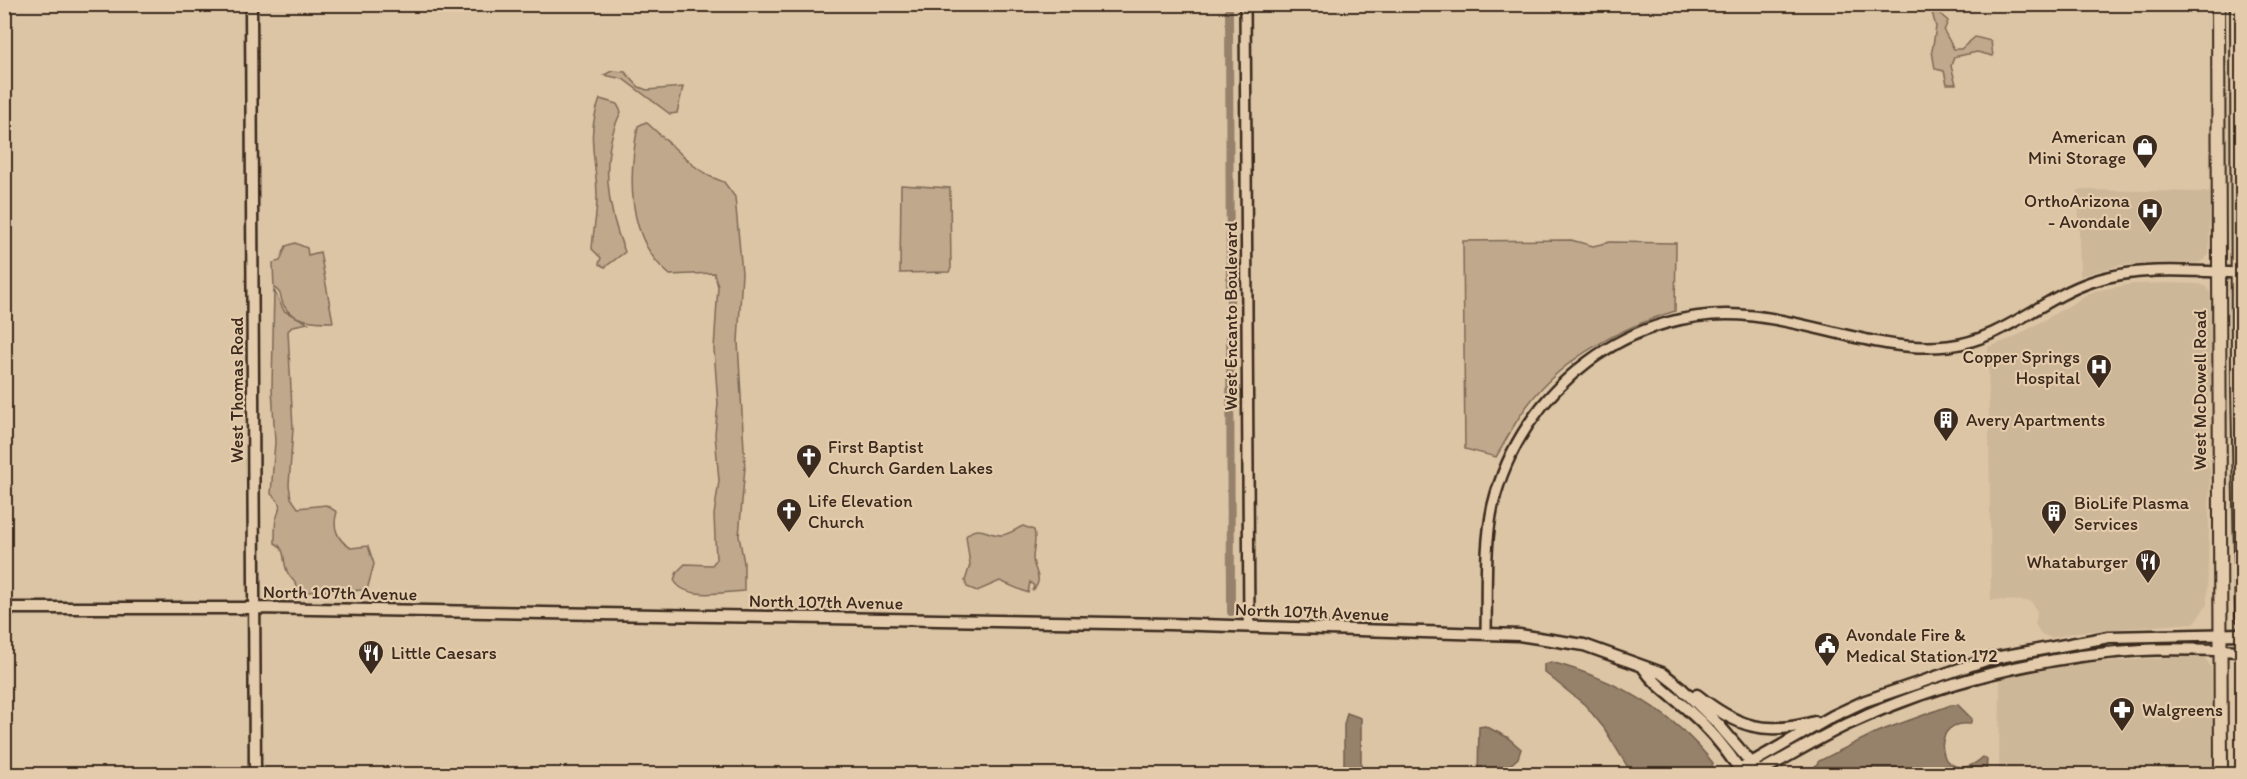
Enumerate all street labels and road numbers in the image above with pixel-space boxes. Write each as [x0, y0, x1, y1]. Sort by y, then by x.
street label: West Encanto Boulevard [1220, 222, 1242, 410]
street label: West McDowell Road [2189, 310, 2211, 470]
street label: West Thomas Road [226, 317, 248, 463]
street label: North 107th Avenue [263, 581, 417, 605]
street label: North 107th Avenue [749, 590, 903, 614]
street label: North 107th Avenue [1234, 598, 1390, 626]

